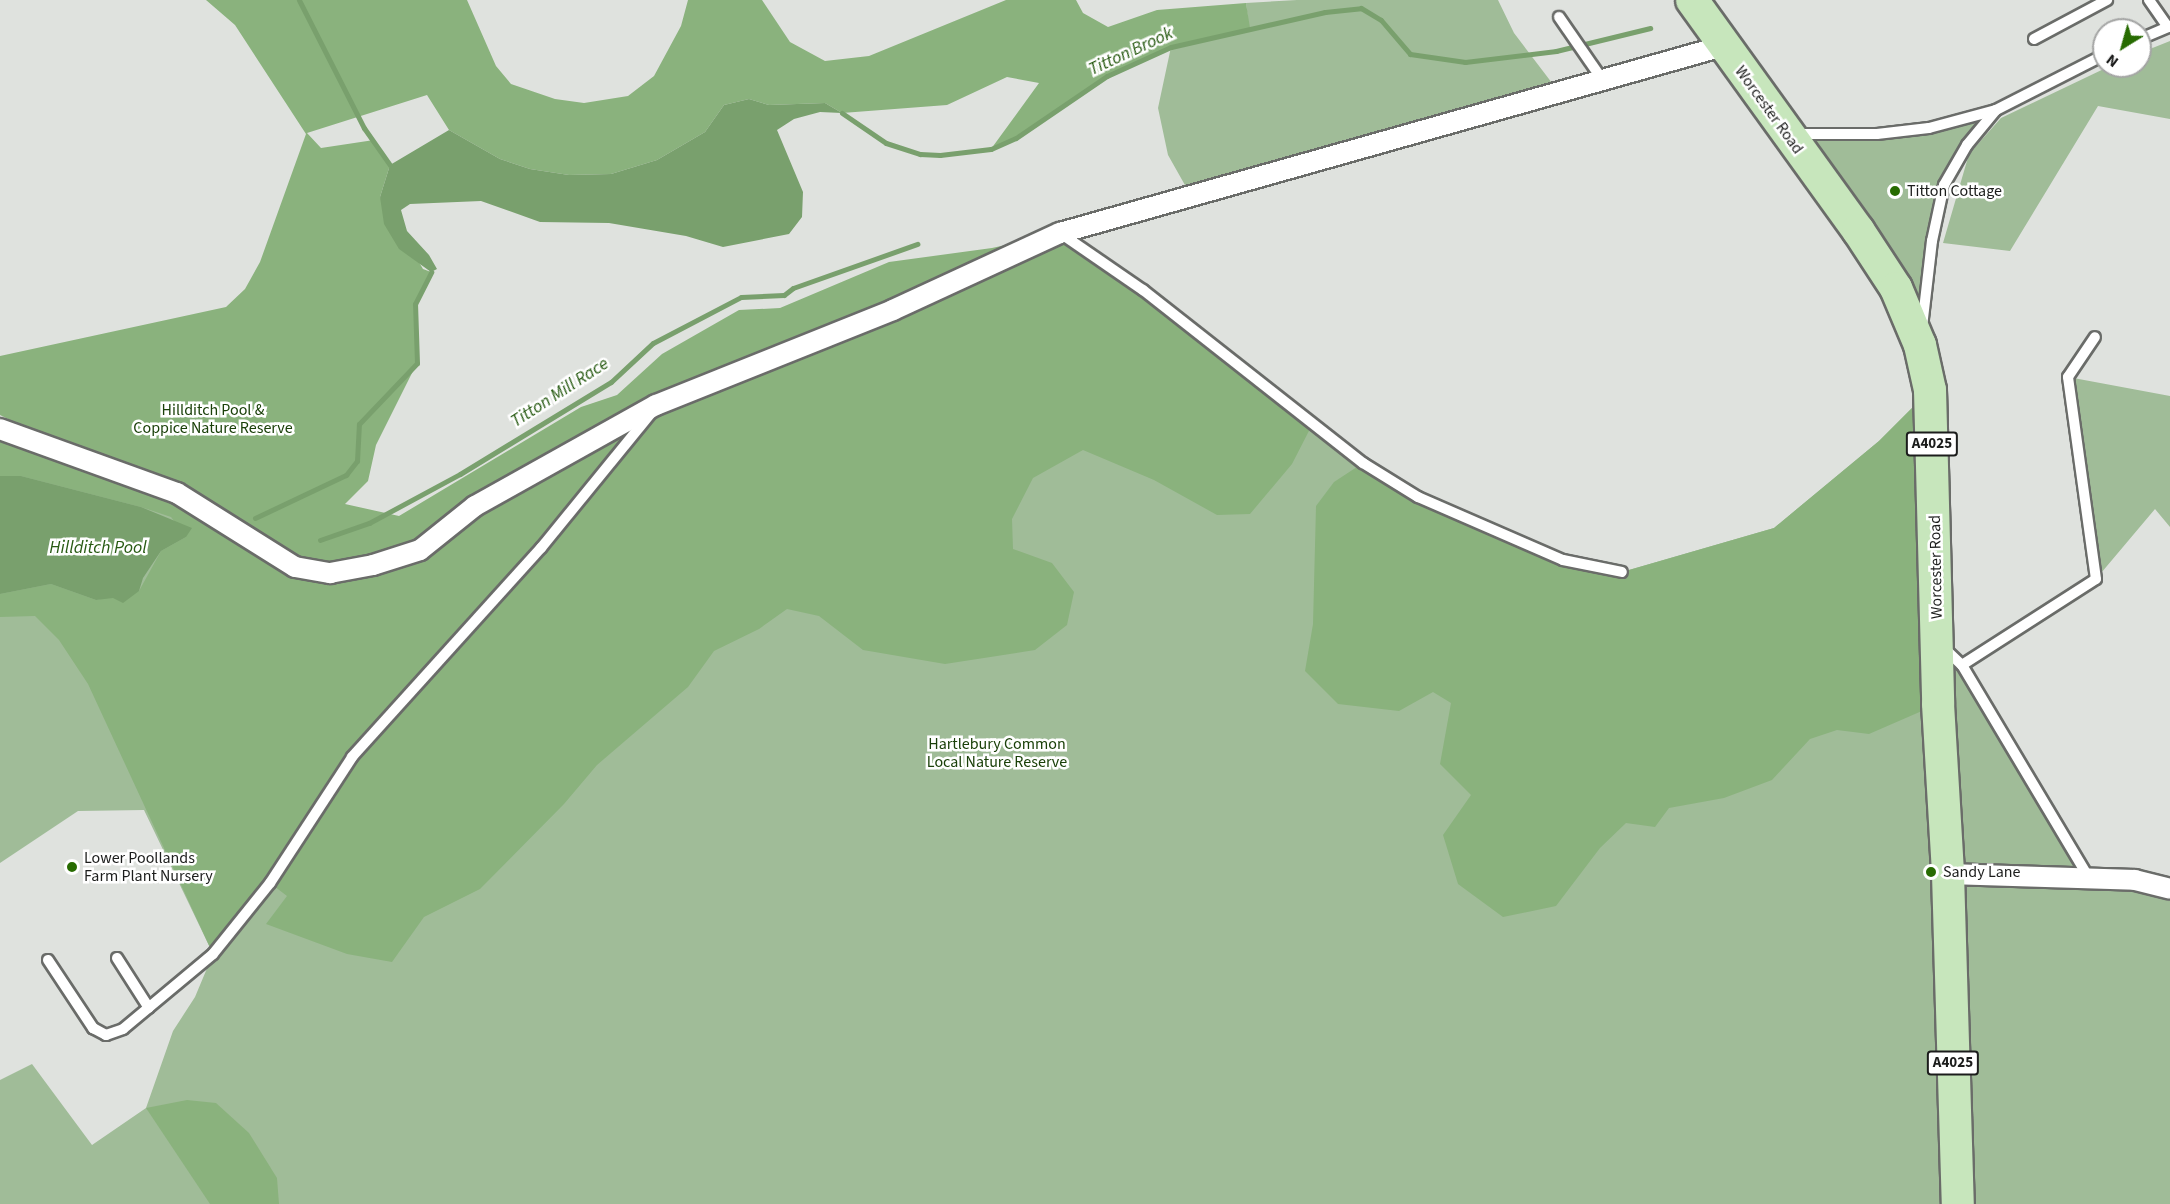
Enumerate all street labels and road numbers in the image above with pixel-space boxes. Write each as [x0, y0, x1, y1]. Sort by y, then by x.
street label: Worcester Road [1731, 62, 1807, 158]
road number: A4025 [1905, 432, 1959, 456]
street label: Worcester Road [1925, 515, 1947, 619]
road number: A4025 [1926, 1051, 1980, 1075]

